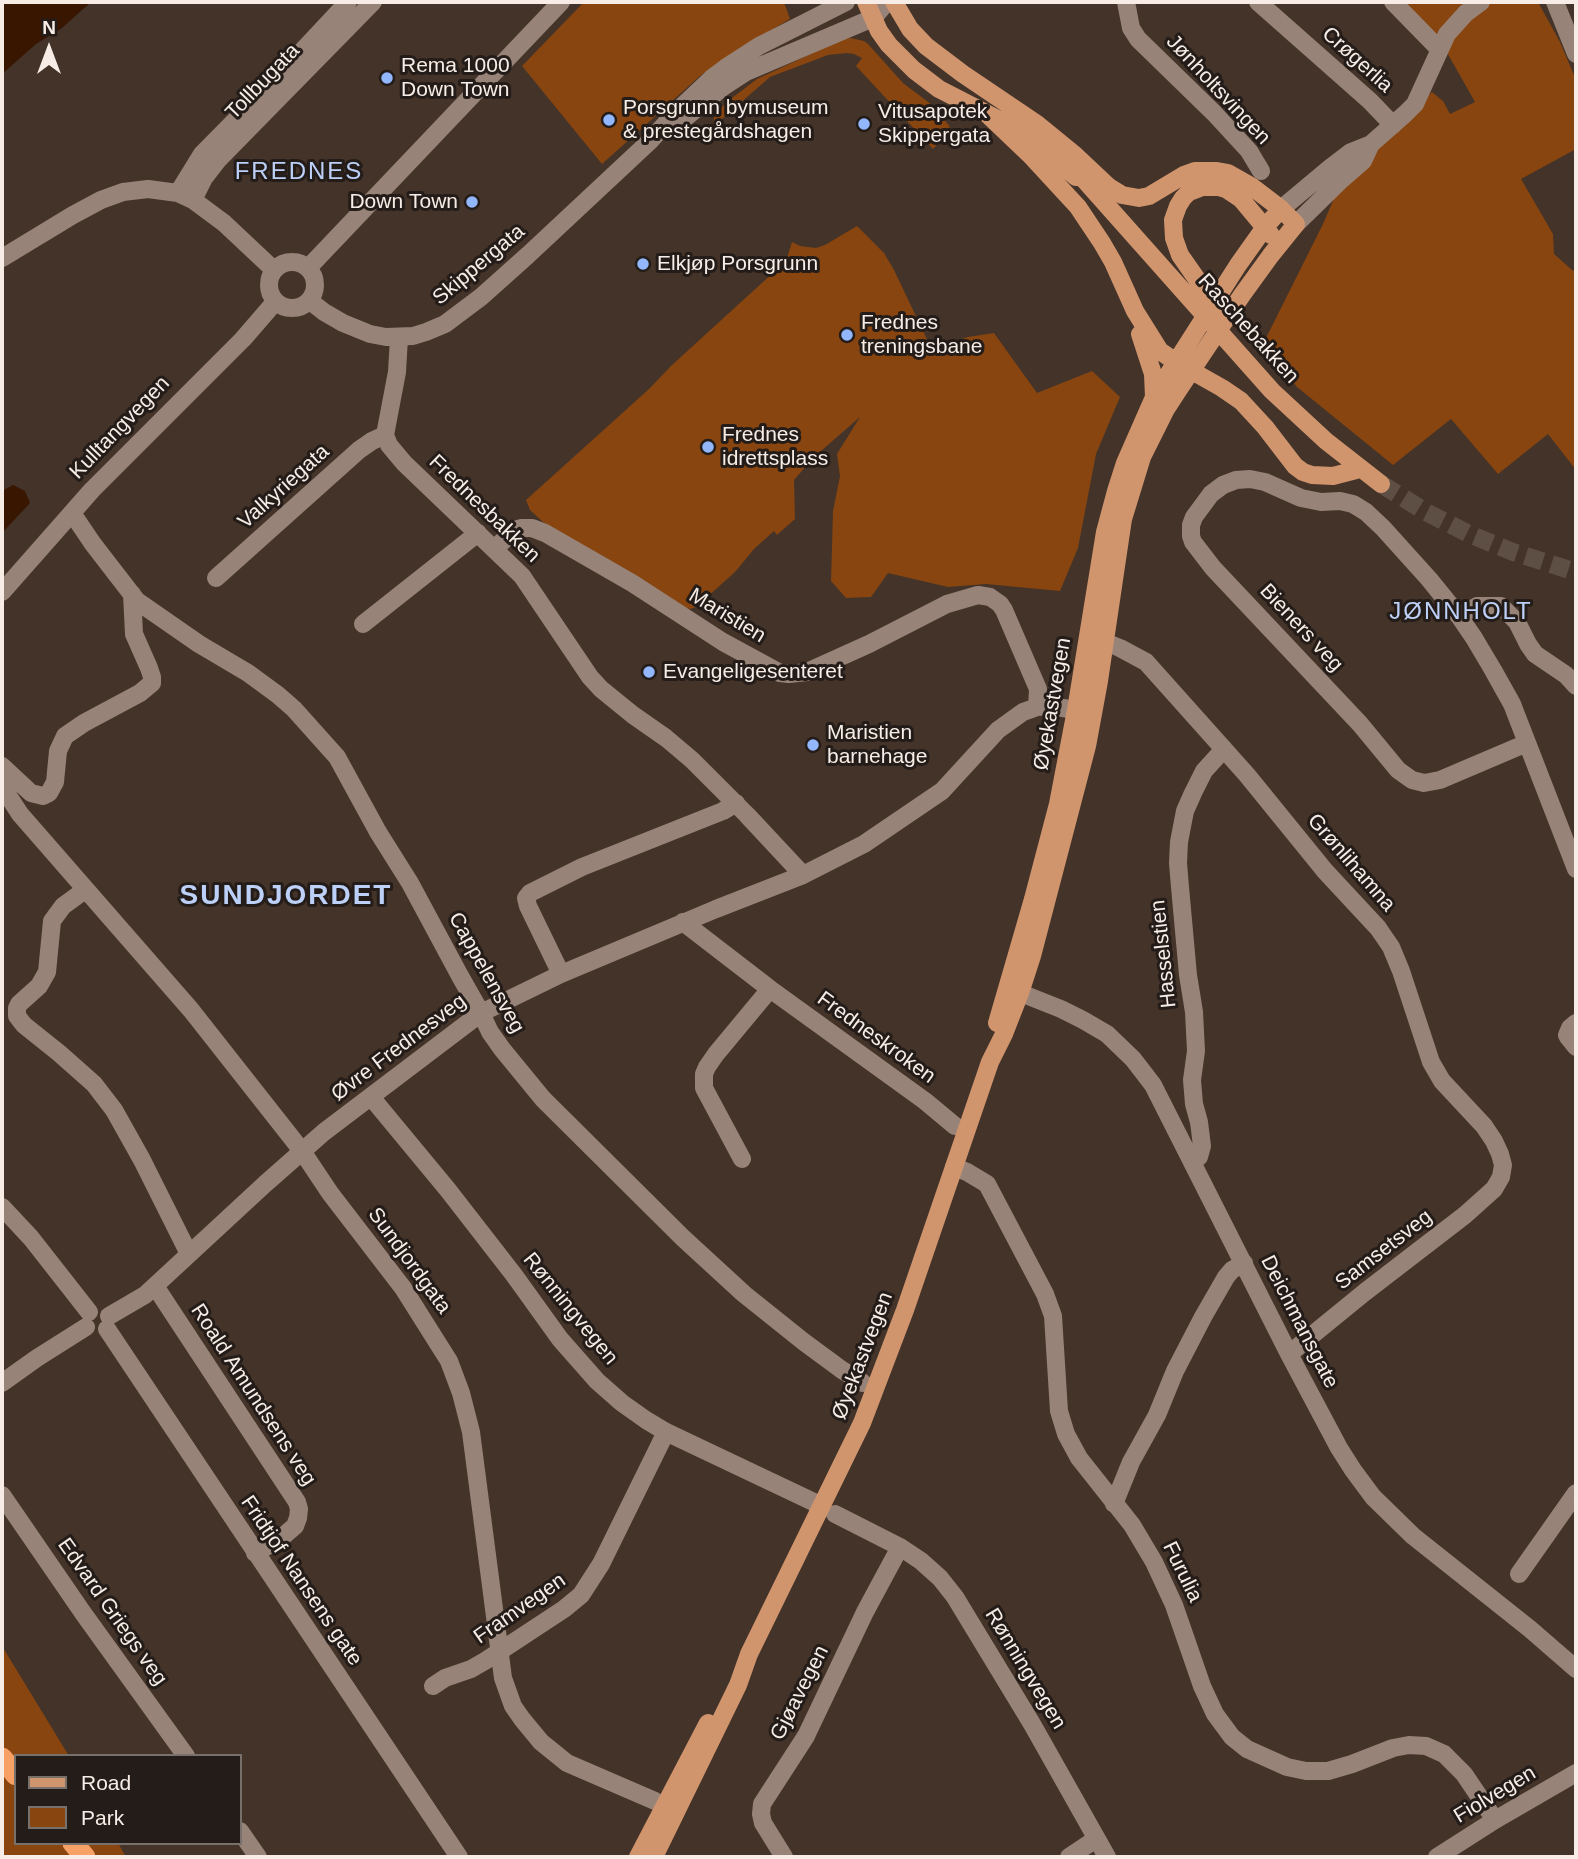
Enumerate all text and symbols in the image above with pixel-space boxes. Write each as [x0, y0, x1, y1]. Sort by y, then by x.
north arrow [14, 14, 84, 84]
text: N [42, 17, 56, 38]
street label: Crøgerlia [1316, 22, 1398, 98]
street label: Jønholtsvingen [1161, 30, 1275, 150]
street label: Tollbugata [221, 39, 305, 125]
place label: Rema 1000 Down Town [401, 53, 510, 103]
marker: Rema 1000 Down Town [379, 70, 395, 86]
place label: Porsgrunn bymuseum & prestegårdshagen [623, 95, 828, 145]
place label: Vitusapotek Skippergata [878, 99, 990, 149]
marker: Porsgrunn bymuseum & prestegårdshagen [601, 112, 617, 128]
marker: Vitusapotek Skippergata [856, 116, 872, 132]
district label: FREDNES [236, 158, 362, 186]
place label: Down Town [349, 189, 458, 215]
marker: Down Town [464, 194, 480, 210]
street label: Skippergata [428, 219, 530, 311]
place label: Elkjøp Porsgrunn [657, 251, 818, 277]
marker: Elkjøp Porsgrunn [635, 256, 651, 272]
street label: Raschebakken [1192, 269, 1304, 389]
place label: Frednes treningsbane [861, 310, 982, 360]
marker: Frednes treningsbane [839, 327, 855, 343]
street label: Kulltangvegen [65, 371, 175, 485]
place label: Frednes idrettsplass [722, 422, 828, 472]
street label: Valkyriegata [233, 439, 335, 535]
marker: Frednes idrettsplass [700, 439, 716, 455]
street label: Frednesbakken [423, 450, 545, 568]
street label: Bieners veg [1254, 579, 1348, 677]
street label: Maristien [684, 583, 770, 649]
district label: JØNNHOLT [1390, 598, 1532, 626]
street label: Øyekastvegen [1029, 636, 1077, 772]
place label: Evangeligesenteret [663, 659, 843, 685]
marker: Evangeligesenteret [641, 664, 657, 680]
place label: Maristien barnehage [827, 720, 927, 770]
marker: Maristien barnehage [805, 737, 821, 753]
street label: Grønlihamna [1302, 809, 1400, 917]
district label: SUNDJORDET [181, 879, 391, 913]
street label: Hasselstien [1146, 899, 1182, 1009]
street label: Cappelensveg [442, 908, 530, 1038]
street label: Fredneskroken [812, 987, 940, 1089]
street label: Øvre Frednesveg [327, 989, 471, 1107]
street label: Sundjordgata [362, 1203, 456, 1319]
street label: Samsetsveg [1331, 1205, 1437, 1295]
street label: Rønningvegen [517, 1248, 623, 1370]
street label: Deichmansgate [1255, 1251, 1343, 1393]
street label: Øyekastvegen [827, 1289, 899, 1423]
street label: Roald Amundsens veg [185, 1300, 321, 1490]
street label: Fridtjof Nansens gate [235, 1491, 367, 1671]
street label: Edvard Griegs veg [52, 1534, 172, 1690]
street label: Furulia [1157, 1538, 1207, 1606]
street label: Framvegen [469, 1568, 571, 1650]
street label: Rønningvegen [979, 1604, 1071, 1734]
street label: Gjøavegen [765, 1642, 835, 1744]
legend [14, 1754, 242, 1845]
street label: Fiolvegen [1449, 1761, 1541, 1829]
text: Road [81, 1771, 131, 1794]
text: Park [81, 1806, 124, 1829]

